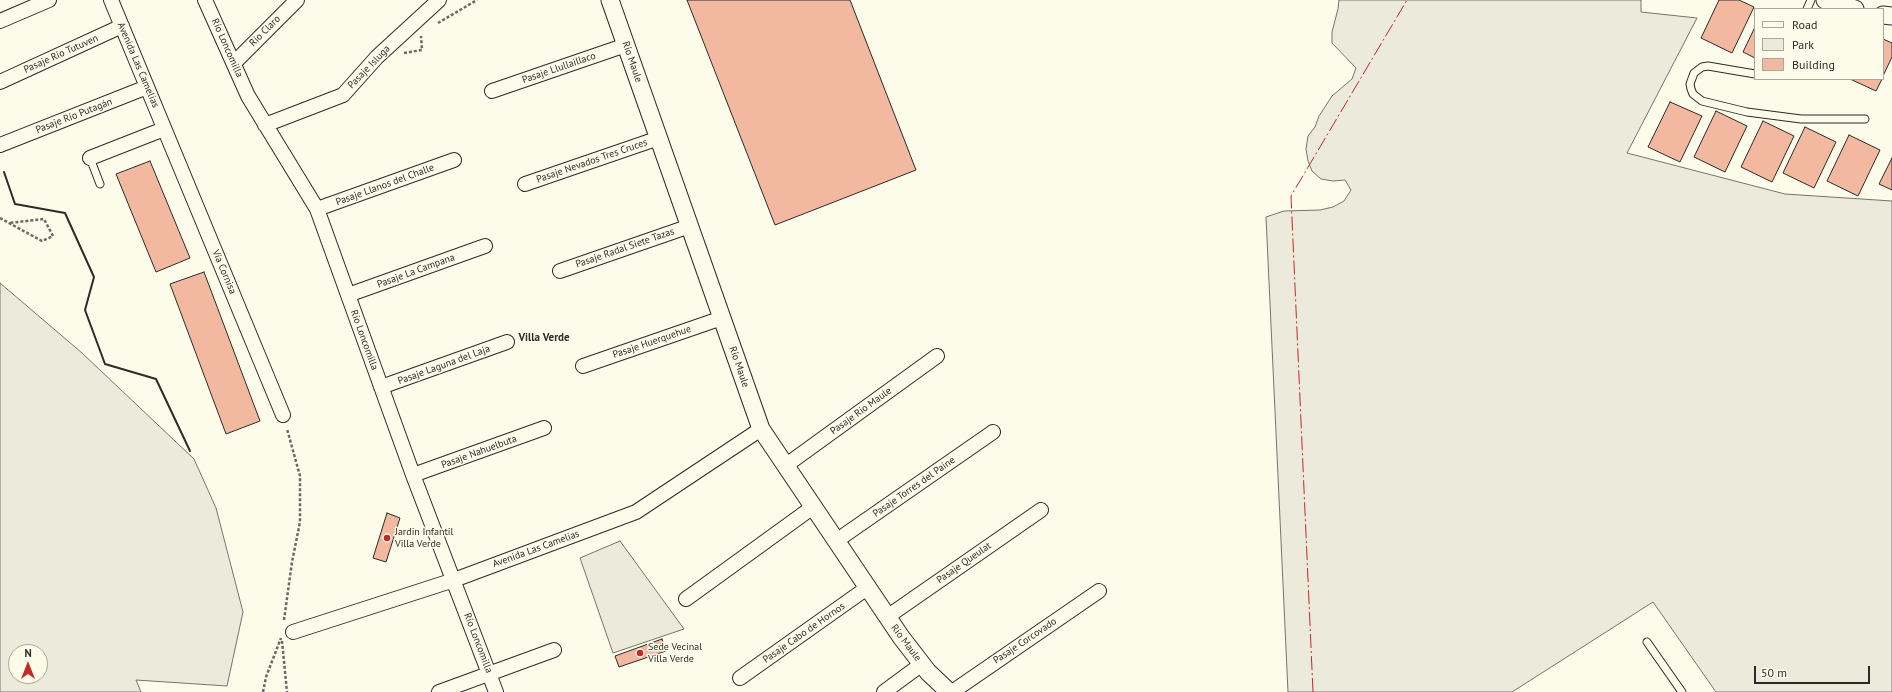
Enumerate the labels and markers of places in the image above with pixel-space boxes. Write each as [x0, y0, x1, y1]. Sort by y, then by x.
place label: Jardin Infantil Villa Verde [395, 526, 453, 550]
marker: Jardin Infantil Villa Verde [382, 533, 392, 543]
place label: Sede Vecinal Villa Verde [648, 641, 702, 664]
marker: Sede Vecinal Villa Verde [635, 648, 645, 658]

